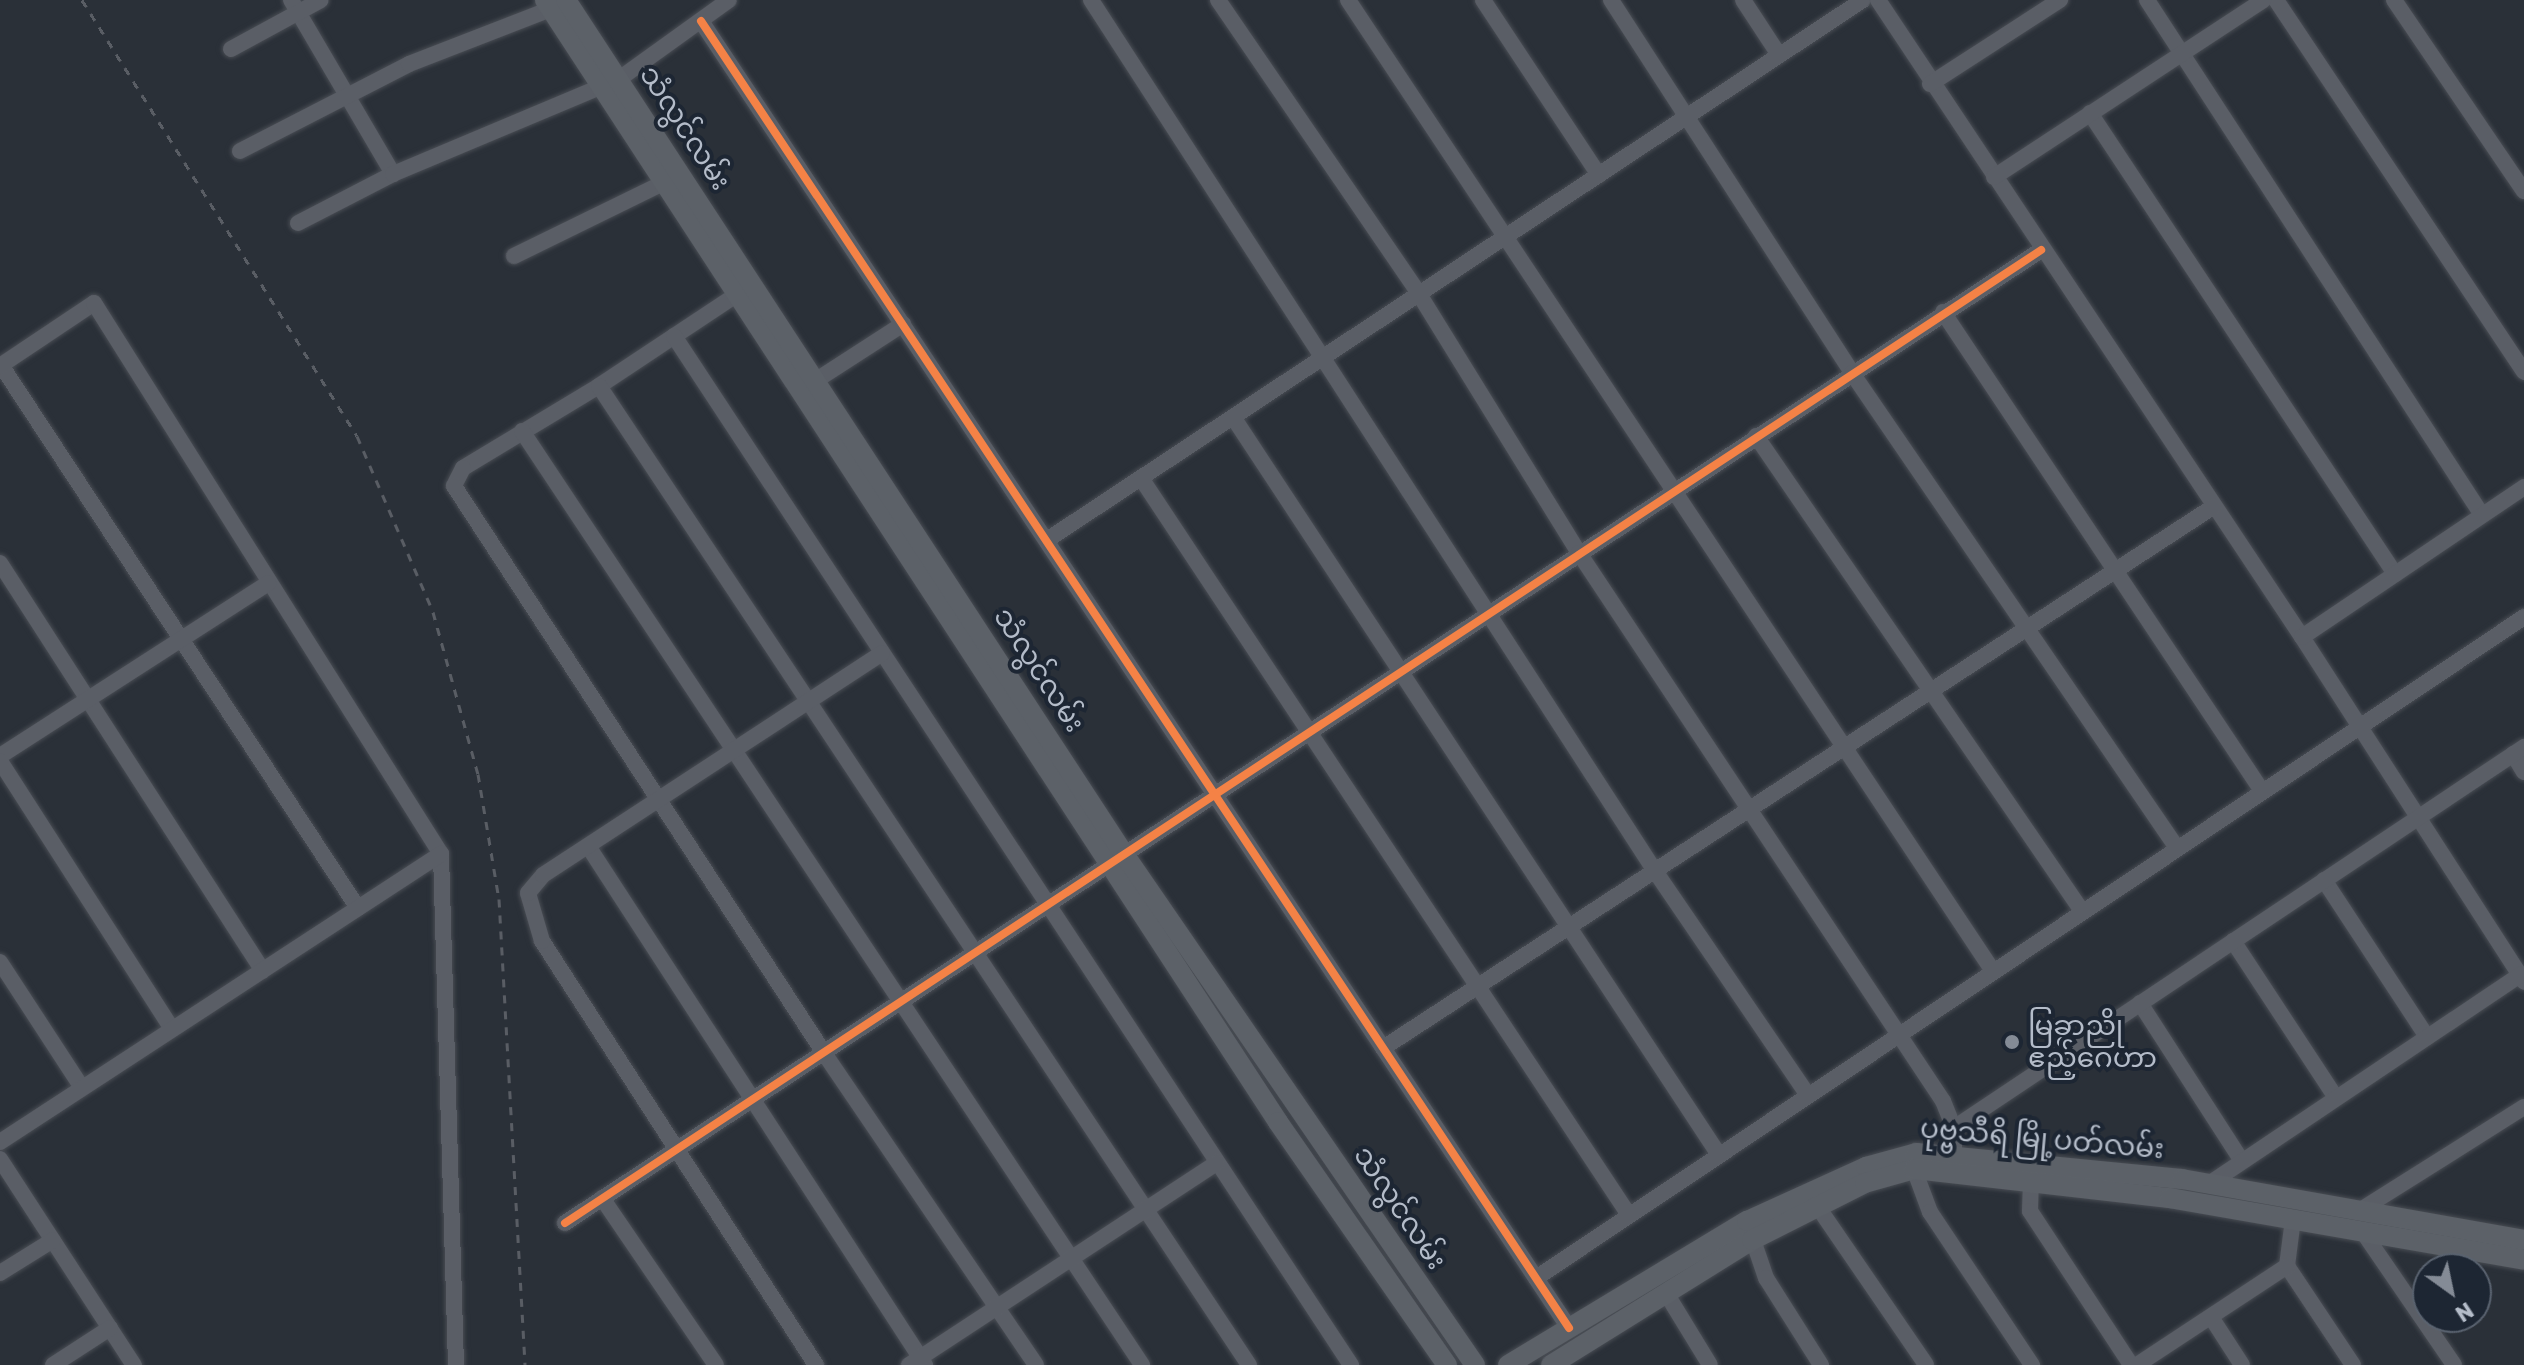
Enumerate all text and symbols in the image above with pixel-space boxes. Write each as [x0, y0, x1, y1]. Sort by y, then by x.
street label: သံလွင်လမ်း [632, 60, 738, 196]
street label: သံလွင်လမ်း [986, 602, 1092, 738]
place label: မြခွာညို ဧည့်ဂေဟာ [2028, 1009, 2157, 1075]
marker: မြခွာညို ဧည့်ဂေဟာ [2003, 1033, 2021, 1051]
street label: ပုဗ္ဗသီရိ မြို့ပတ်လမ်း [1919, 1112, 2165, 1166]
street label: သံလွင်လမ်း [1347, 1140, 1453, 1276]
north arrow [2412, 1253, 2492, 1333]
text: N [2450, 1296, 2478, 1327]

